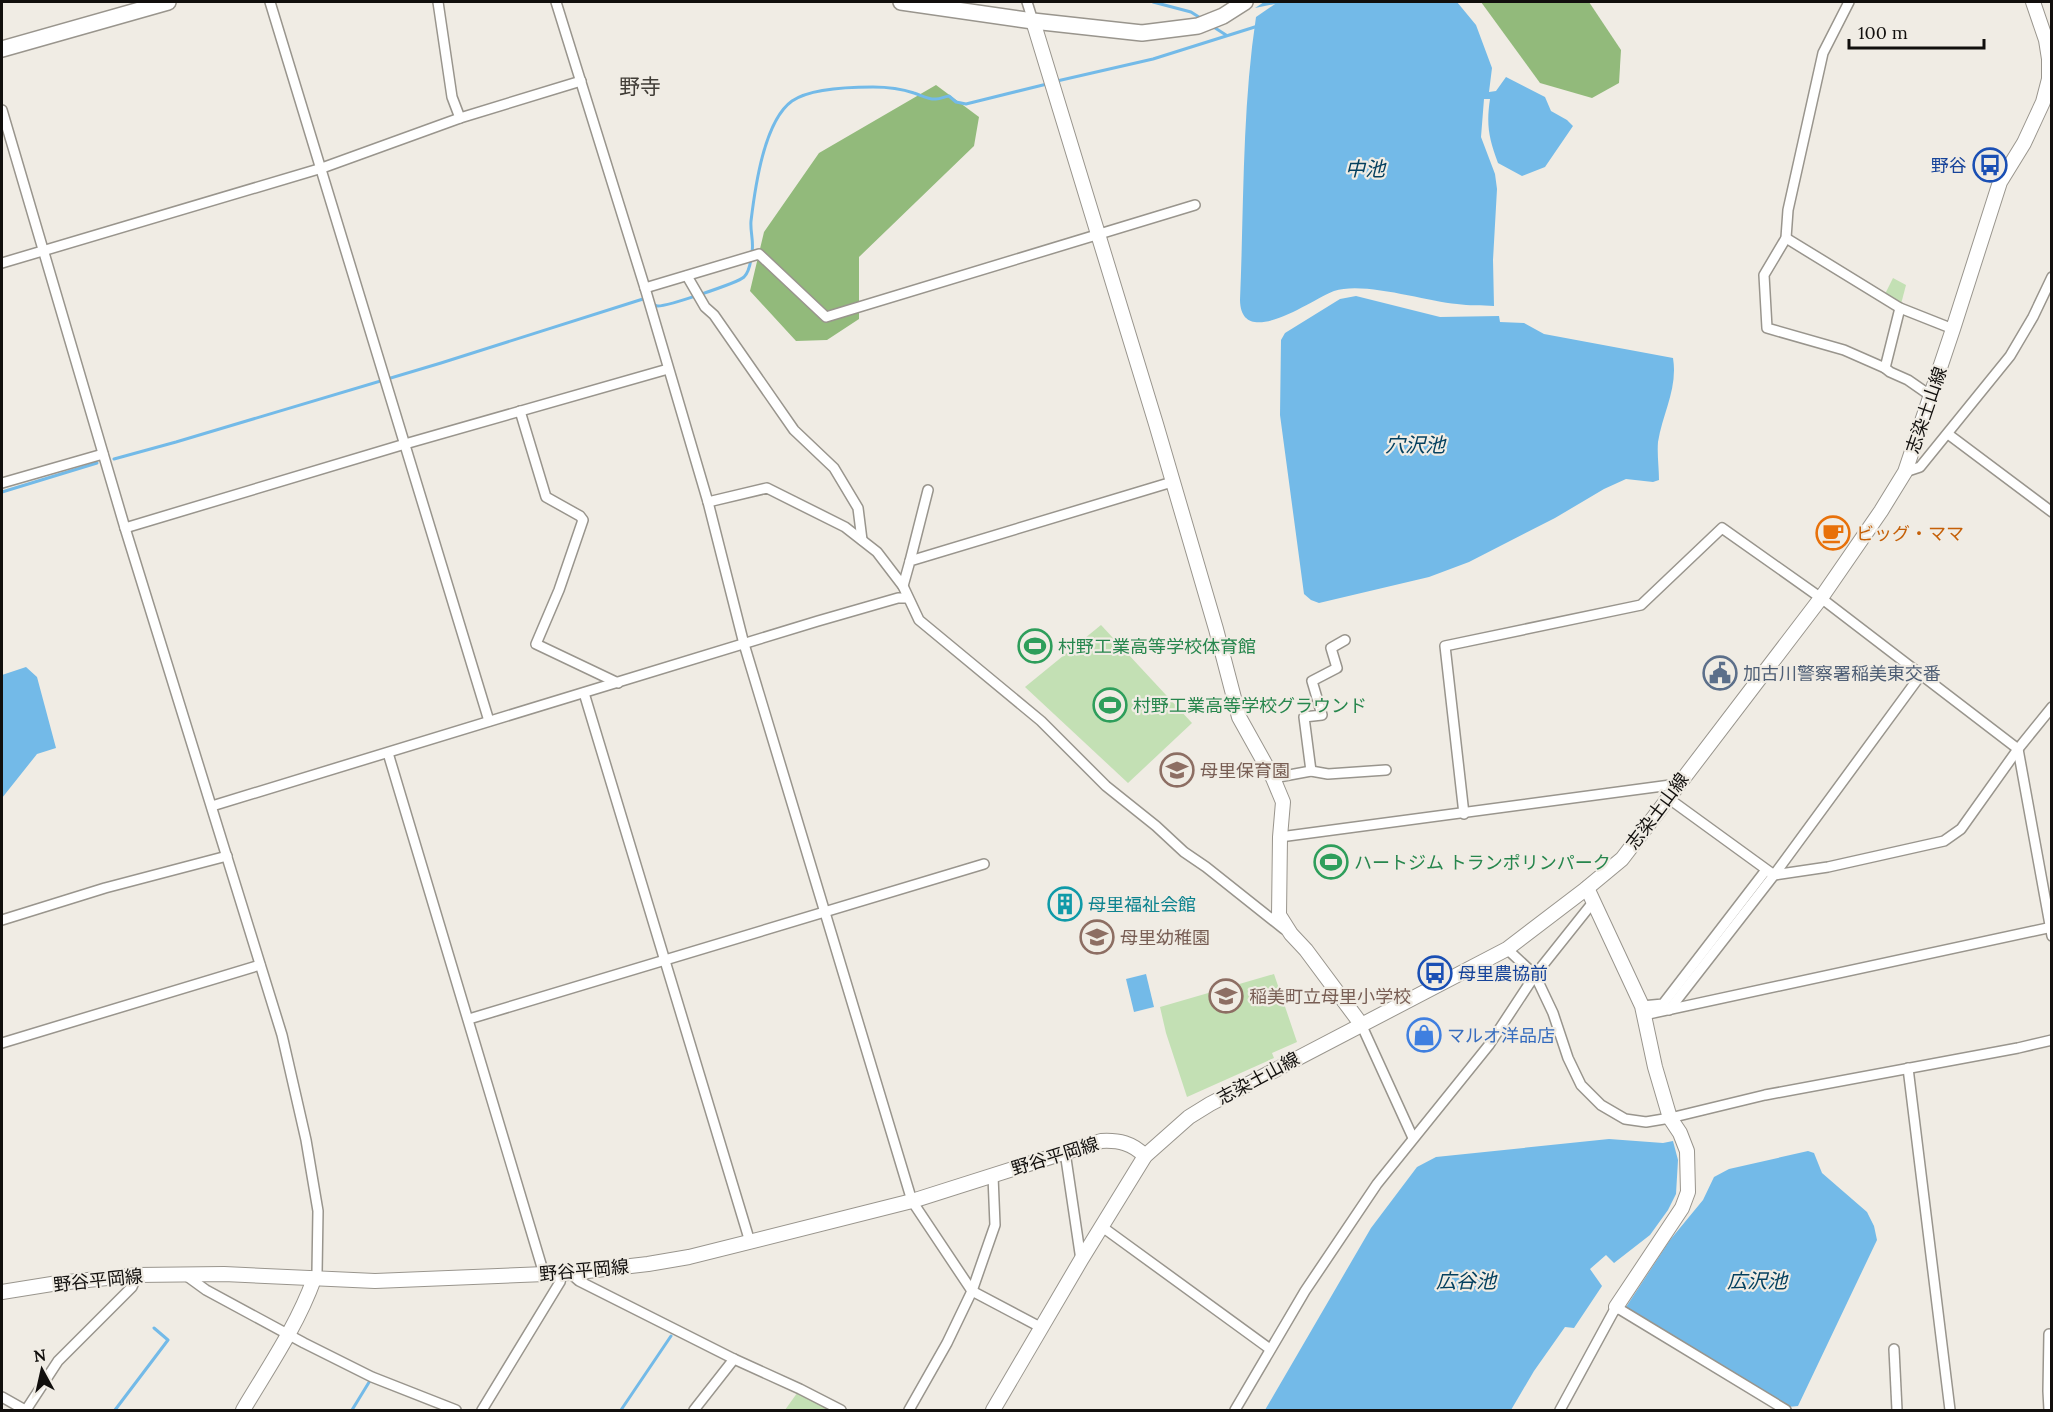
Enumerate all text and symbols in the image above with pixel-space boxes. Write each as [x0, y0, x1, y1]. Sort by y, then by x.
scale bar [1849, 12, 1984, 50]
text: 100 m [1858, 21, 1908, 44]
district label: 野寺 [619, 73, 661, 100]
bus stop icon: 野谷 [1972, 147, 2008, 183]
place label: 野谷 [1931, 154, 1967, 177]
water label: 中池 [1345, 156, 1387, 181]
street label: 志染土山線 [1900, 364, 1952, 456]
water label: 穴沢池 [1385, 432, 1447, 457]
cafe icon: ビッグ・ママ [1815, 515, 1851, 551]
place label: ビッグ・ママ [1856, 522, 1964, 545]
sports icon: 村野工業高等学校体育館 [1017, 628, 1053, 664]
place label: 村野工業高等学校体育館 [1058, 635, 1256, 658]
public building icon: 加古川警察署稲美東交番 [1702, 655, 1738, 691]
place label: 加古川警察署稲美東交番 [1743, 662, 1941, 685]
sports icon: 村野工業高等学校グラウンド [1092, 687, 1128, 723]
place label: 村野工業高等学校グラウンド [1133, 694, 1367, 717]
school or university icon: 母里保育園 [1159, 752, 1195, 788]
place label: 母里保育園 [1200, 759, 1290, 782]
street label: 志染土山線 [1621, 768, 1693, 854]
sports icon: ハートジム トランポリンパーク [1313, 844, 1349, 880]
place label: ハートジム トランポリンパーク [1354, 851, 1611, 874]
building icon: 母里福祉会館 [1047, 886, 1083, 922]
place label: 母里福祉会館 [1088, 893, 1196, 916]
school or university icon: 母里幼稚園 [1079, 919, 1115, 955]
place label: 母里幼稚園 [1120, 926, 1210, 949]
bus stop icon: 母里農協前 [1417, 955, 1453, 991]
place label: 母里農協前 [1458, 962, 1548, 985]
school or university icon: 稲美町立母里小学校 [1208, 978, 1244, 1014]
place label: 稲美町立母里小学校 [1249, 985, 1411, 1008]
shop icon: マルオ洋品店 [1406, 1017, 1442, 1053]
place label: マルオ洋品店 [1447, 1024, 1555, 1047]
street label: 志染土山線 [1213, 1047, 1303, 1109]
street label: 野谷平岡線 [1009, 1132, 1101, 1180]
street label: 野谷平岡線 [538, 1255, 630, 1285]
street label: 野谷平岡線 [52, 1264, 144, 1296]
water label: 広谷池 [1436, 1268, 1498, 1293]
water label: 広沢池 [1727, 1268, 1789, 1293]
north arrow [12, 1340, 72, 1400]
text: N [32, 1344, 47, 1366]

